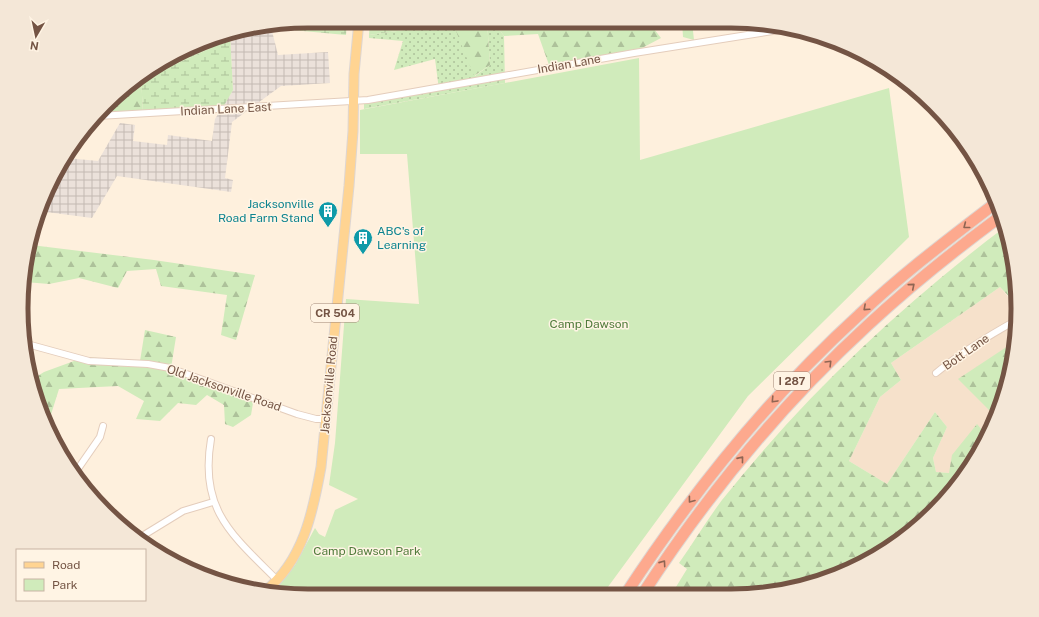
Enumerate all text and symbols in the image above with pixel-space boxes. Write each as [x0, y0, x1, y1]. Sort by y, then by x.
north arrow [16, 16, 56, 56]
text: N [29, 39, 40, 52]
street label: Indian Lane [536, 52, 602, 76]
street label: Indian Lane East [180, 100, 272, 118]
place label: Jacksonville Road Farm Stand [218, 197, 314, 225]
building icon: Jacksonville Road Farm Stand [317, 200, 339, 228]
one-way arrow [964, 221, 971, 228]
place label: ABC's of Learning [377, 224, 426, 252]
building icon: ABC's of Learning [352, 227, 374, 255]
one-way arrow [907, 284, 915, 291]
one-way arrow [863, 303, 870, 310]
road number: CR 504 [311, 304, 359, 322]
park label: Camp Dawson [550, 317, 629, 331]
street label: Bott Lane [940, 331, 992, 373]
street label: Jacksonville Road [318, 336, 340, 434]
one-way arrow [824, 360, 831, 368]
street label: Old Jacksonville Road [165, 362, 283, 414]
road number: I 287 [774, 372, 810, 390]
one-way arrow [771, 395, 778, 403]
one-way arrow [737, 456, 744, 464]
one-way arrow [689, 496, 696, 503]
park label: Camp Dawson Park [313, 544, 421, 558]
legend [16, 549, 146, 601]
text: Road [52, 558, 80, 572]
one-way arrow [658, 560, 666, 567]
text: Park [52, 578, 78, 592]

